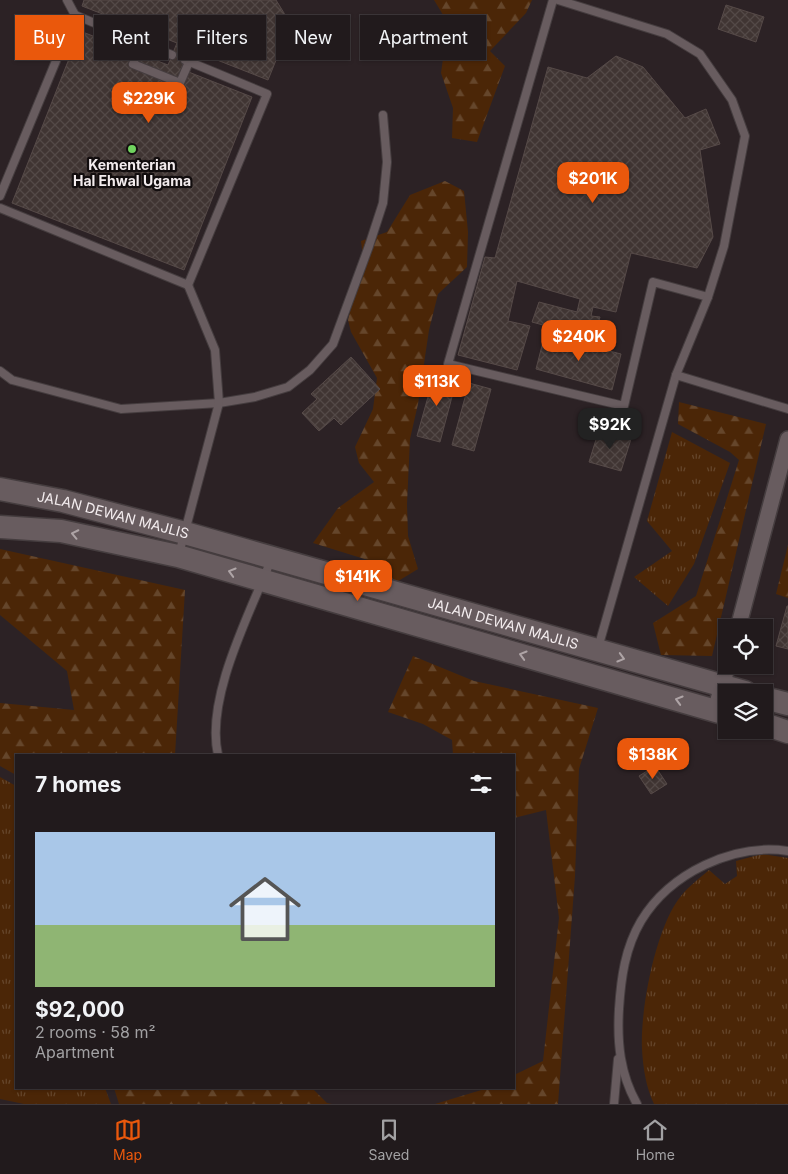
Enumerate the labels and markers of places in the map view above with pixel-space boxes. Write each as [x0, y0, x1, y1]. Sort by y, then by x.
pin: $229K [114, 82, 184, 124]
marker: Kementerian Hal Ehwal Ugama [126, 143, 138, 155]
place label: Kementerian Hal Ehwal Ugama [73, 156, 191, 189]
pin: $201K [558, 162, 628, 204]
pin: $240K [544, 320, 614, 362]
pin: $113K [402, 364, 472, 407]
pin: $92K [580, 408, 640, 450]
pin: $141K [323, 560, 393, 602]
pin: $138K [618, 738, 688, 780]

